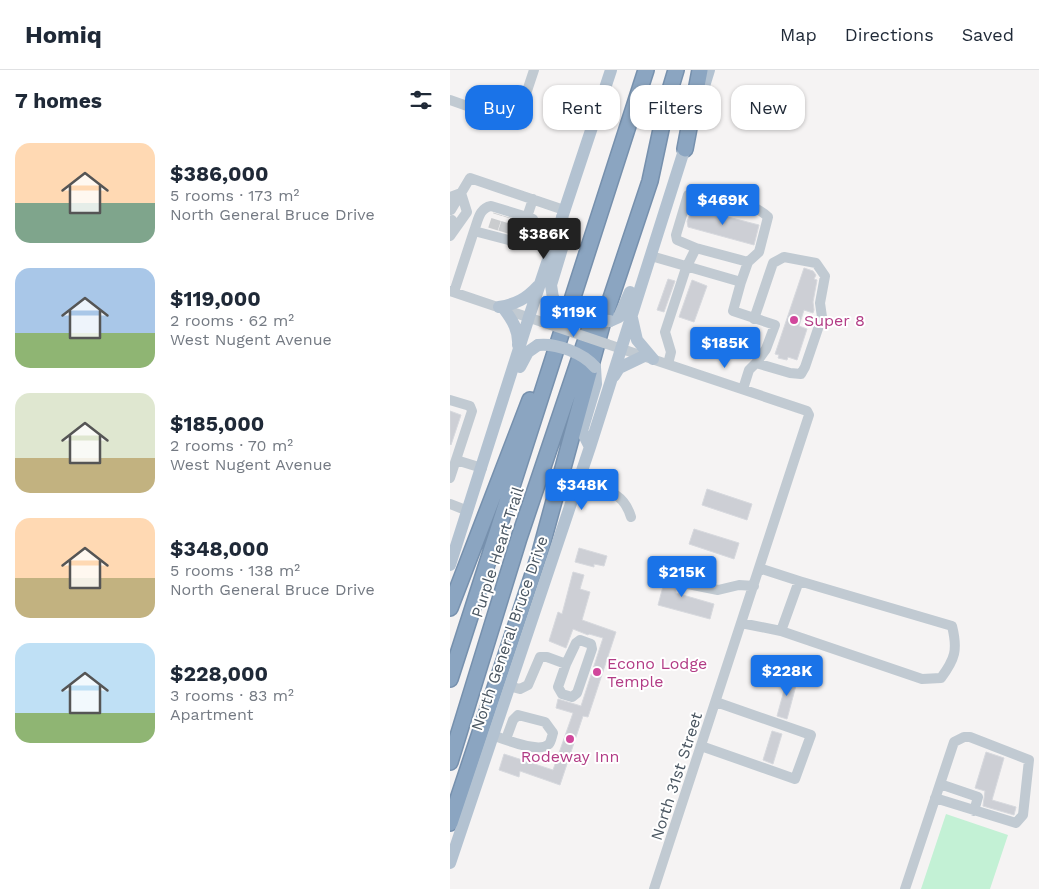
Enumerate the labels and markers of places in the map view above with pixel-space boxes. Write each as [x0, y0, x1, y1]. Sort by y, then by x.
pin: $469K [688, 184, 758, 226]
pin: $386K [509, 218, 579, 260]
pin: $119K [539, 296, 609, 338]
place label: Super 8 [804, 311, 865, 330]
marker: Super 8 [788, 314, 800, 326]
pin: $185K [690, 326, 760, 369]
pin: $348K [547, 468, 617, 511]
pin: $215K [647, 556, 717, 598]
place label: Econo Lodge Temple [607, 654, 707, 691]
pin: $228K [752, 654, 822, 697]
marker: Econo Lodge Temple [591, 666, 603, 678]
marker: Rodeway Inn [564, 733, 576, 745]
place label: Rodeway Inn [521, 747, 619, 766]

